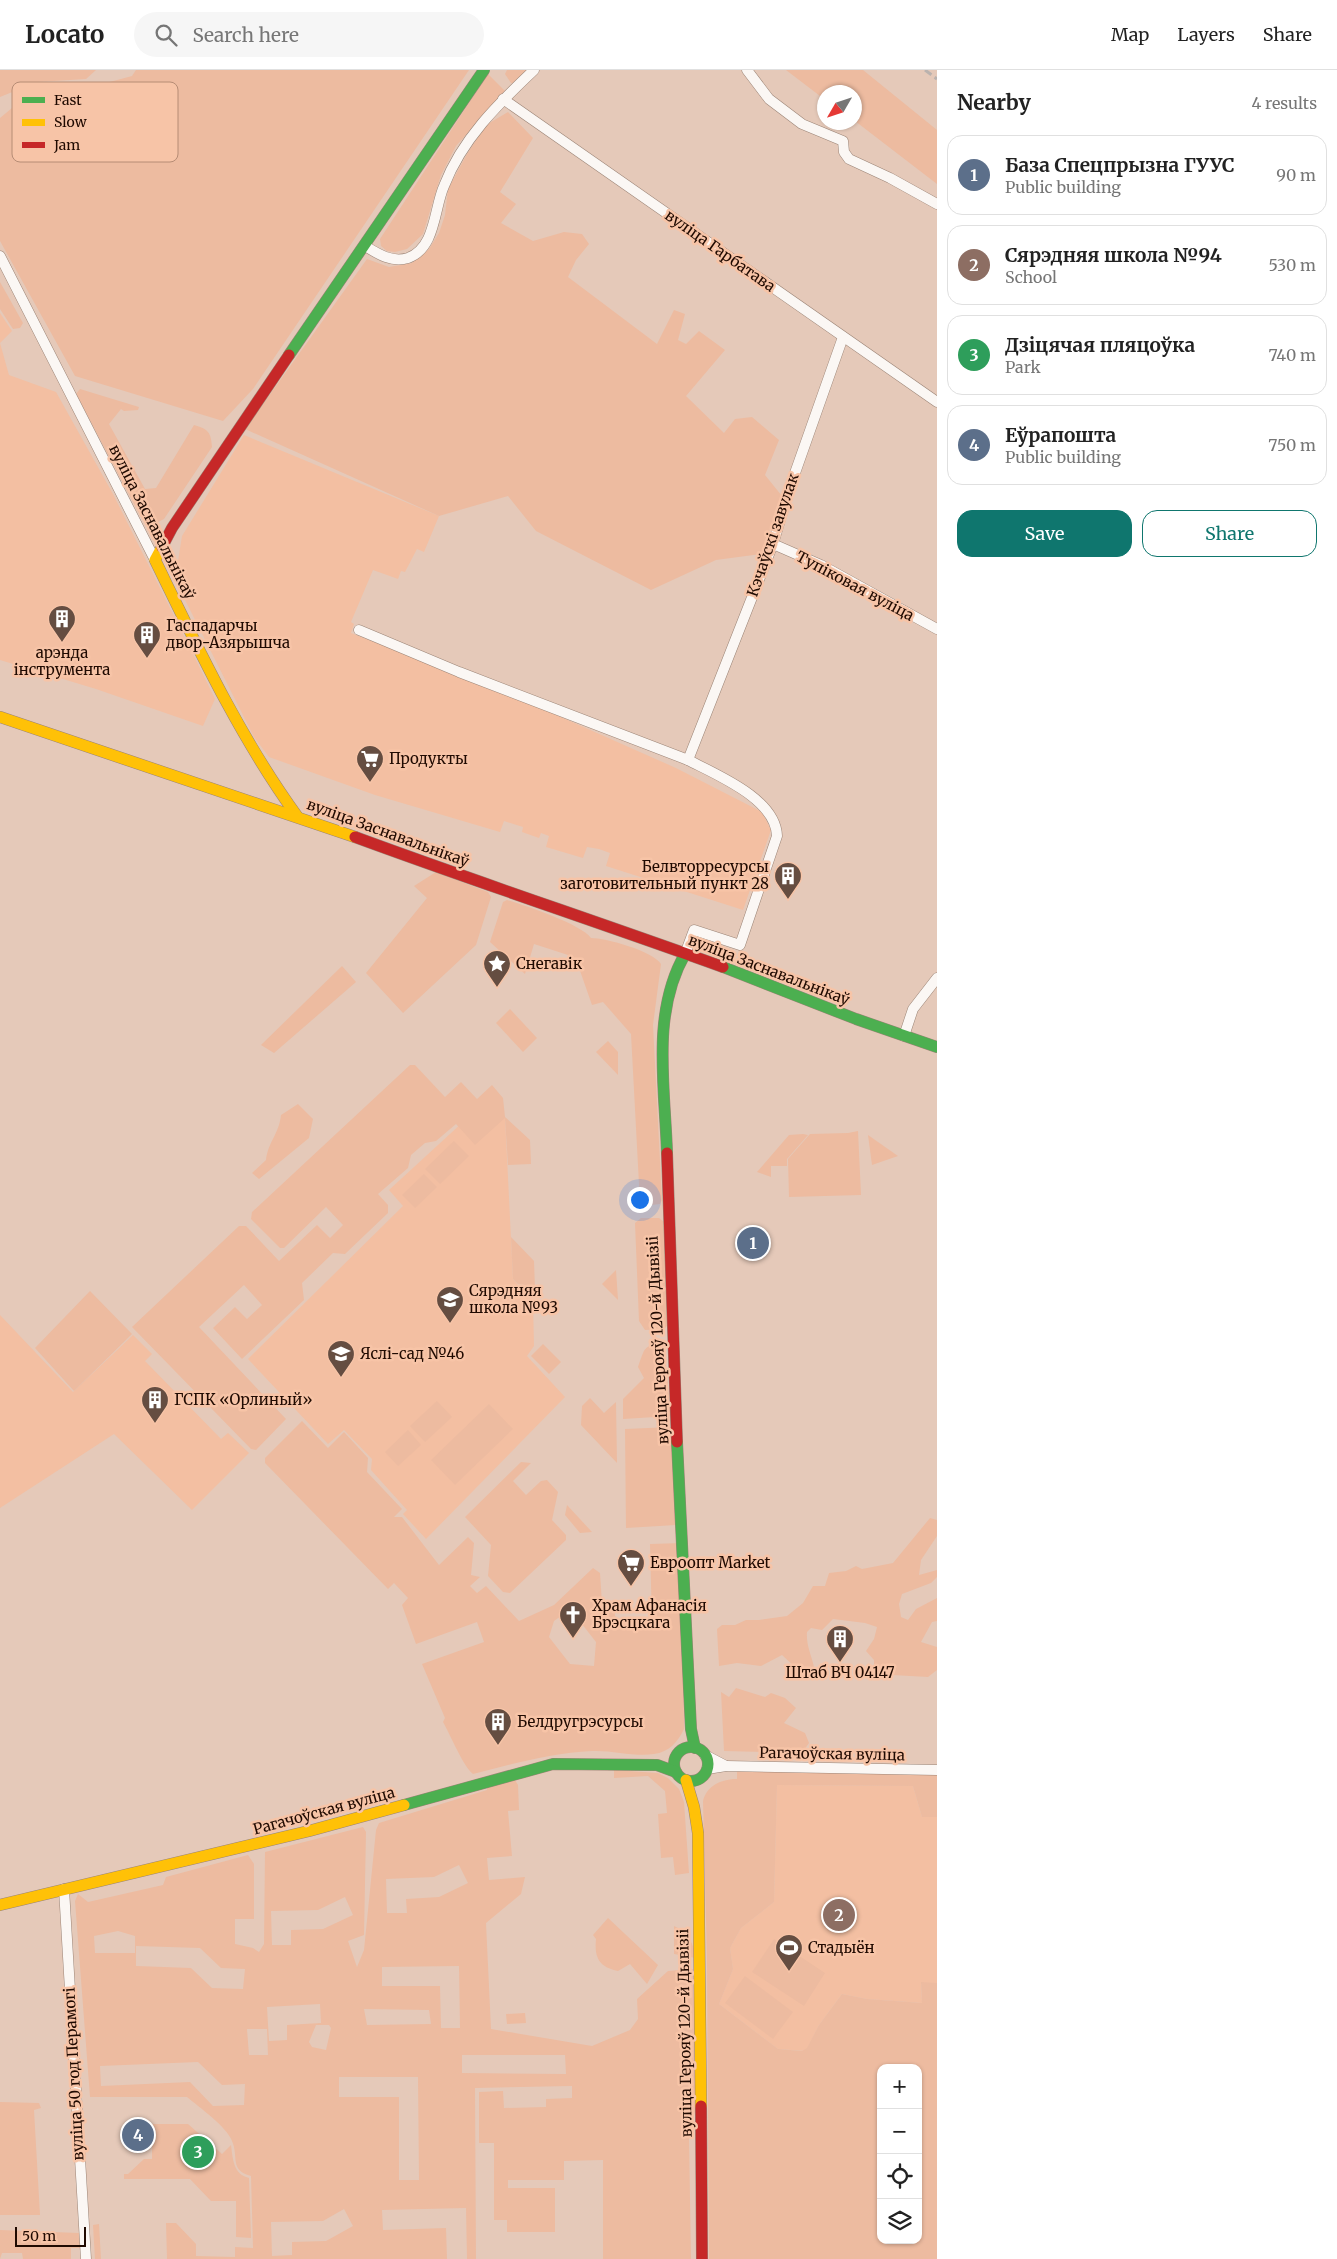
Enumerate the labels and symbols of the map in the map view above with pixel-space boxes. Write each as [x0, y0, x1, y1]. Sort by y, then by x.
legend [12, 82, 178, 162]
north arrow [817, 85, 862, 130]
text: Fast [54, 91, 82, 109]
text: Slow [54, 113, 87, 131]
text: Jam [53, 136, 80, 154]
street label: вуліца Гарбатава [661, 205, 779, 296]
street label: вуліца Заснавальнікаў [105, 441, 200, 603]
street label: Кэчаўскі завулак [743, 470, 803, 599]
street label: Тупіковая вуліца [793, 546, 918, 625]
building icon: арэнда інструмента [47, 604, 77, 643]
place label: Гаспадарчы двор-Азярышча [165, 616, 290, 652]
building icon: Гаспадарчы двор-Азярышча [132, 620, 162, 659]
place label: арэнда інструмента [14, 643, 110, 679]
supermarket icon: Продукты [355, 744, 385, 783]
place label: Продукты [389, 749, 468, 768]
street label: вуліца Заснавальнікаў [304, 794, 472, 871]
place label: Белвторресурсы заготовительный пункт 28 [560, 857, 769, 893]
building icon: Белвторресурсы заготовительный пункт 28 [773, 861, 803, 900]
street label: вуліца Заснавальнікаў [686, 930, 853, 1009]
place icon: Снегавік [482, 949, 512, 988]
place label: Снегавік [516, 954, 583, 973]
your location [627, 1187, 653, 1213]
pin: 1 [737, 1224, 769, 1262]
street label: вуліца Герояў 120-й Дывізіі [643, 1235, 672, 1445]
place label: Сярэдняя школа №93 [469, 1281, 558, 1317]
school or university icon: Сярэдняя школа №93 [435, 1285, 465, 1324]
school or university icon: Яслі-сад №46 [326, 1339, 356, 1378]
place label: Яслі-сад №46 [360, 1344, 464, 1363]
building icon: ГСПК «Орлиный» [140, 1385, 170, 1424]
place label: ГСПК «Орлиный» [174, 1390, 313, 1409]
supermarket icon: Евроопт Market [616, 1548, 646, 1587]
place label: Евроопт Market [650, 1553, 771, 1572]
place label: Храм Афанасія Брэсцкага [592, 1596, 707, 1632]
church icon: Храм Афанасія Брэсцкага [558, 1600, 588, 1639]
building icon: Штаб ВЧ 04147 [825, 1624, 855, 1663]
place label: Штаб ВЧ 04147 [785, 1663, 895, 1682]
building icon: Белдругрэсурсы [483, 1707, 513, 1746]
place label: Белдругрэсурсы [517, 1712, 643, 1731]
street label: Рагачоўская вуліца [759, 1743, 905, 1764]
street label: Рагачоўская вуліца [251, 1782, 397, 1839]
pin: 2 [823, 1896, 855, 1934]
street label: вуліца Герояў 120-й Дывізіі [673, 1928, 696, 2137]
sports icon: Стадыён [774, 1933, 804, 1972]
place label: Стадыён [808, 1938, 874, 1957]
street label: вуліца 50 год Перамогі [59, 1987, 88, 2161]
pin: 4 [122, 2116, 154, 2154]
pin: 3 [182, 2133, 214, 2171]
scale bar [15, 2224, 86, 2247]

